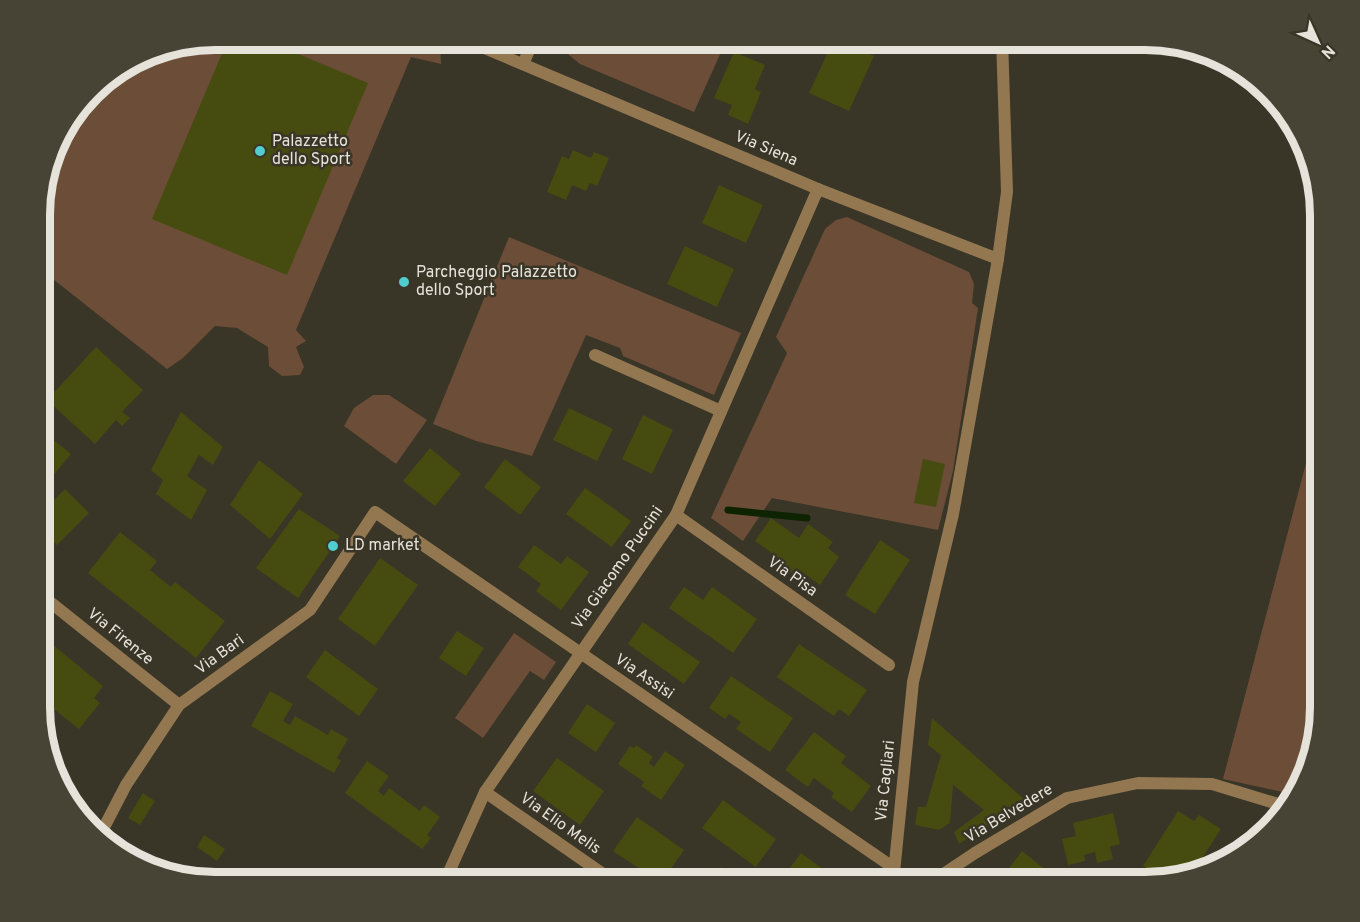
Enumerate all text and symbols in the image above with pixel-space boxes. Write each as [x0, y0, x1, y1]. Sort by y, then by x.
north arrow [1288, 12, 1348, 72]
text: N [1316, 40, 1338, 62]
street label: Via Siena [731, 127, 801, 171]
place label: Palazzetto dello Sport [272, 132, 351, 170]
marker: Palazzetto dello Sport [253, 144, 267, 158]
place label: Parcheggio Palazzetto dello Sport [416, 263, 577, 301]
marker: Parcheggio Palazzetto dello Sport [397, 275, 411, 289]
street label: Via Giacomo Puccini [568, 503, 668, 633]
place label: LD market [345, 536, 420, 556]
marker: LD market [326, 539, 340, 553]
street label: Via Pisa [763, 553, 821, 601]
street label: Via Firenze [83, 604, 157, 670]
street label: Via Bari [191, 630, 249, 680]
street label: Via Assisi [610, 650, 678, 704]
street label: Via Cagliari [872, 739, 900, 823]
street label: Via Belvedere [961, 780, 1057, 848]
street label: Via Elio Melis [516, 789, 604, 859]

